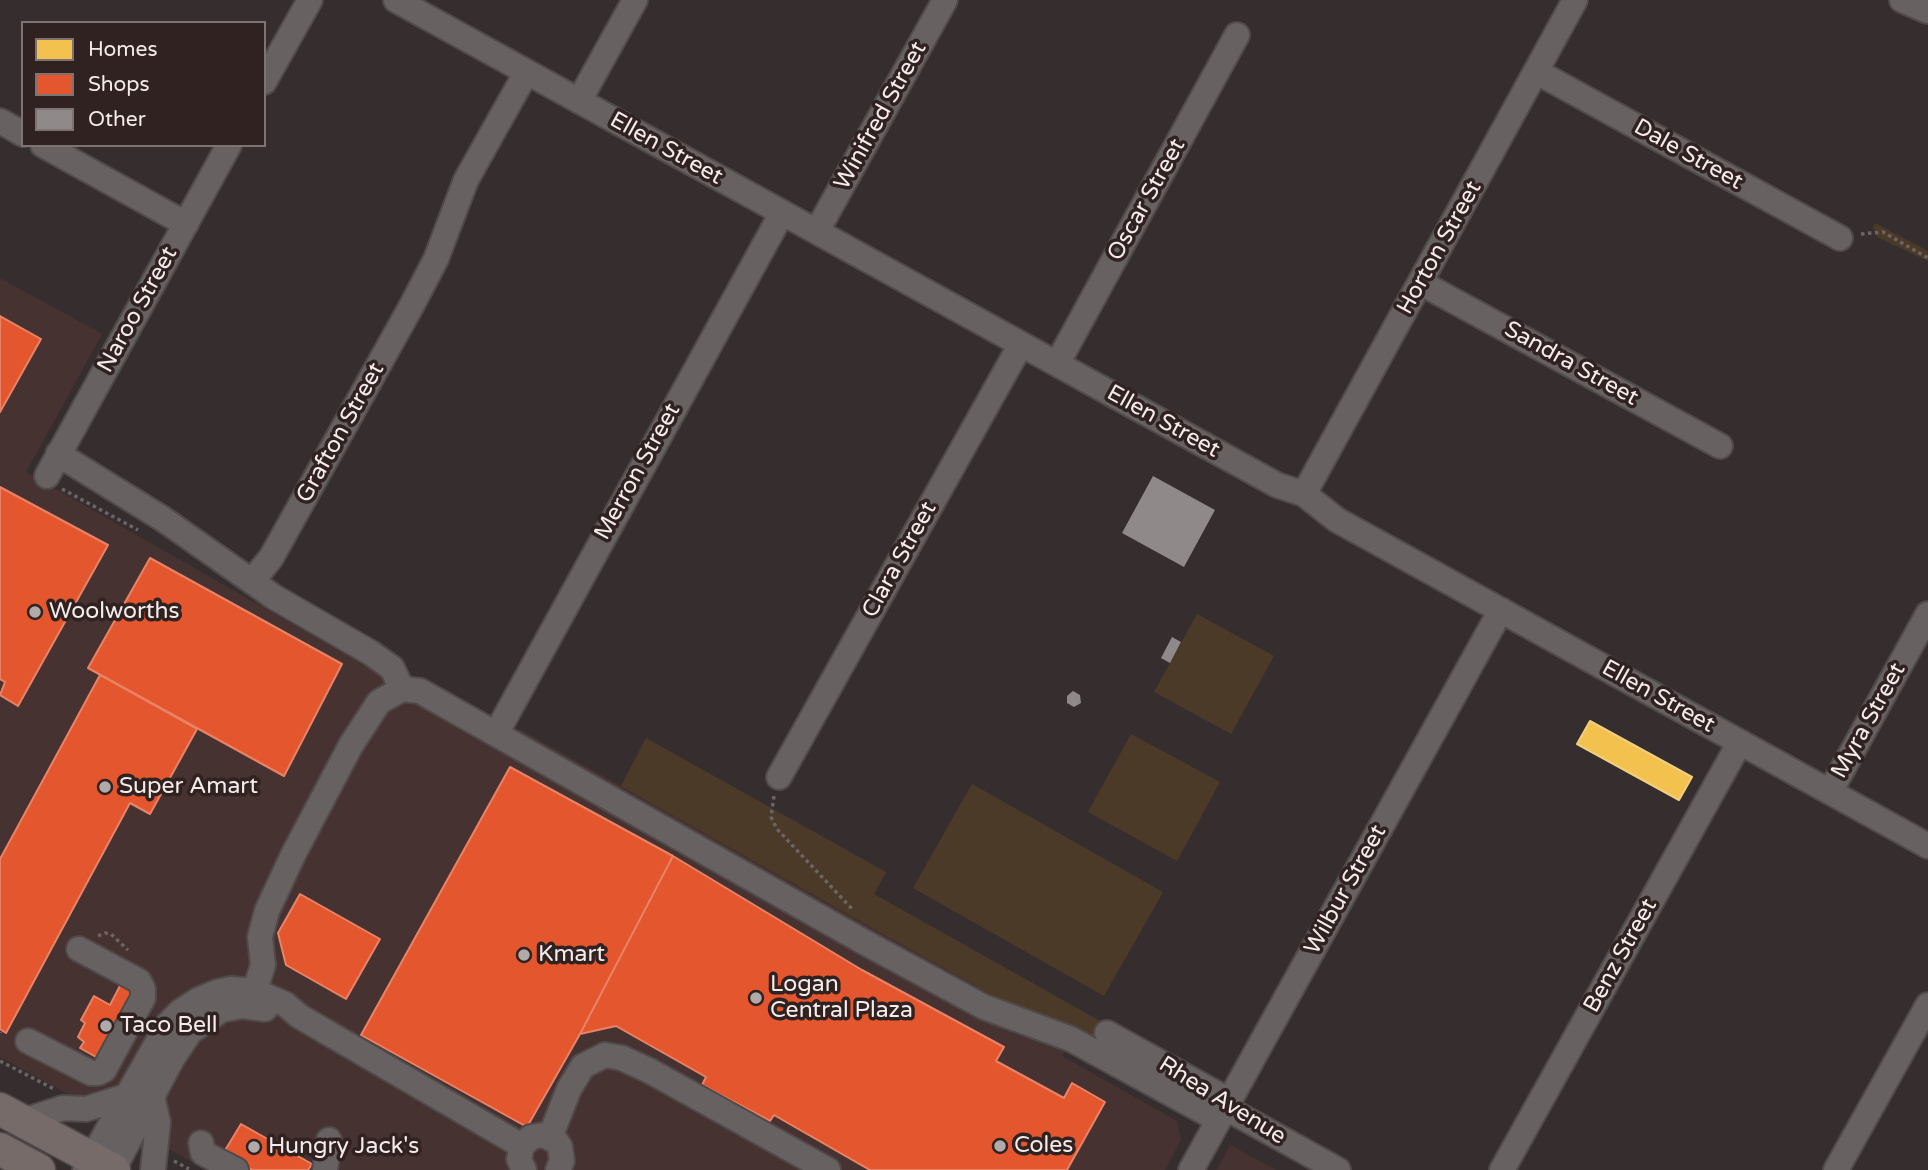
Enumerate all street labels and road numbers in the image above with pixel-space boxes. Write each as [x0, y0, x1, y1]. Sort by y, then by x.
street label: Winifred Street [829, 37, 933, 195]
street label: Ellen Street [605, 107, 727, 191]
street label: Dale Street [1629, 114, 1747, 196]
street label: Oscar Street [1102, 134, 1192, 266]
street label: Horton Street [1392, 177, 1488, 319]
street label: Naroo Street [92, 242, 184, 378]
street label: Sandra Street [1499, 316, 1643, 412]
street label: Grafton Street [291, 358, 391, 508]
street label: Ellen Street [1102, 380, 1224, 464]
street label: Merron Street [589, 399, 687, 545]
street label: Clara Street [857, 497, 943, 623]
street label: Ellen Street [1597, 655, 1719, 739]
street label: Myra Street [1826, 658, 1912, 784]
street label: Wilbur Street [1299, 821, 1393, 959]
street label: Benz Street [1578, 894, 1664, 1018]
street label: Rhea Avenue [1153, 1051, 1291, 1151]

